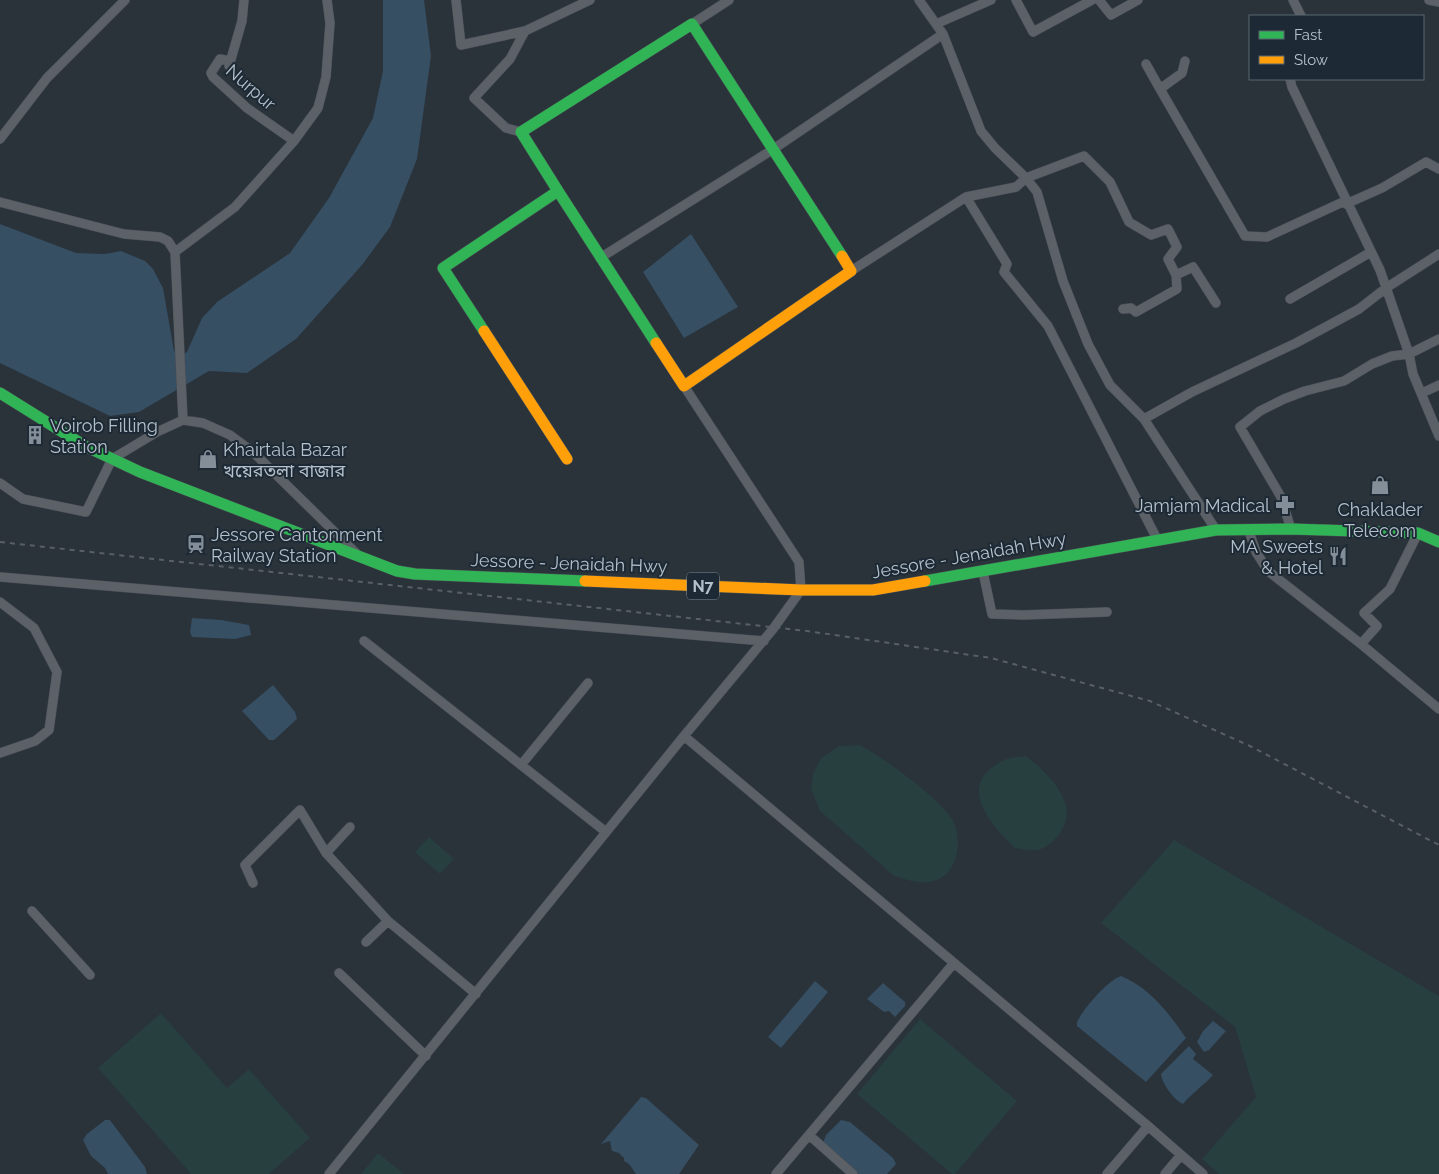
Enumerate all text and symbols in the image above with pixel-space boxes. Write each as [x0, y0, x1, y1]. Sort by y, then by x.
legend [1249, 15, 1424, 80]
text: Fast [1294, 26, 1322, 44]
text: Slow [1294, 51, 1328, 69]
street label: Nurpur [222, 60, 281, 115]
place label: Voirob Filling Station [50, 415, 158, 457]
building icon: Voirob Filling Station [24, 424, 46, 446]
place label: Khairtala Bazar খয়েরতলা বাজার [223, 439, 348, 481]
shop icon: Khairtala Bazar খয়েরতলা বাজার [197, 448, 219, 470]
shop icon: Chaklader Telecom [1369, 474, 1391, 496]
pharmacy icon: Jamjam Madical [1274, 494, 1296, 516]
place label: Jamjam Madical [1135, 495, 1270, 516]
place label: Chaklader Telecom [1338, 499, 1423, 541]
place label: Jessore Cantonment Railway Station [211, 524, 383, 566]
street label: Jessore - Jenaidah Hwy [870, 528, 1068, 582]
station icon: Jessore Cantonment Railway Station [185, 533, 207, 555]
place label: MA Sweets & Hotel [1230, 536, 1323, 578]
restaurant icon: MA Sweets & Hotel [1327, 545, 1349, 567]
street label: Jessore - Jenaidah Hwy [470, 549, 668, 577]
road number: N7 [687, 572, 719, 600]

